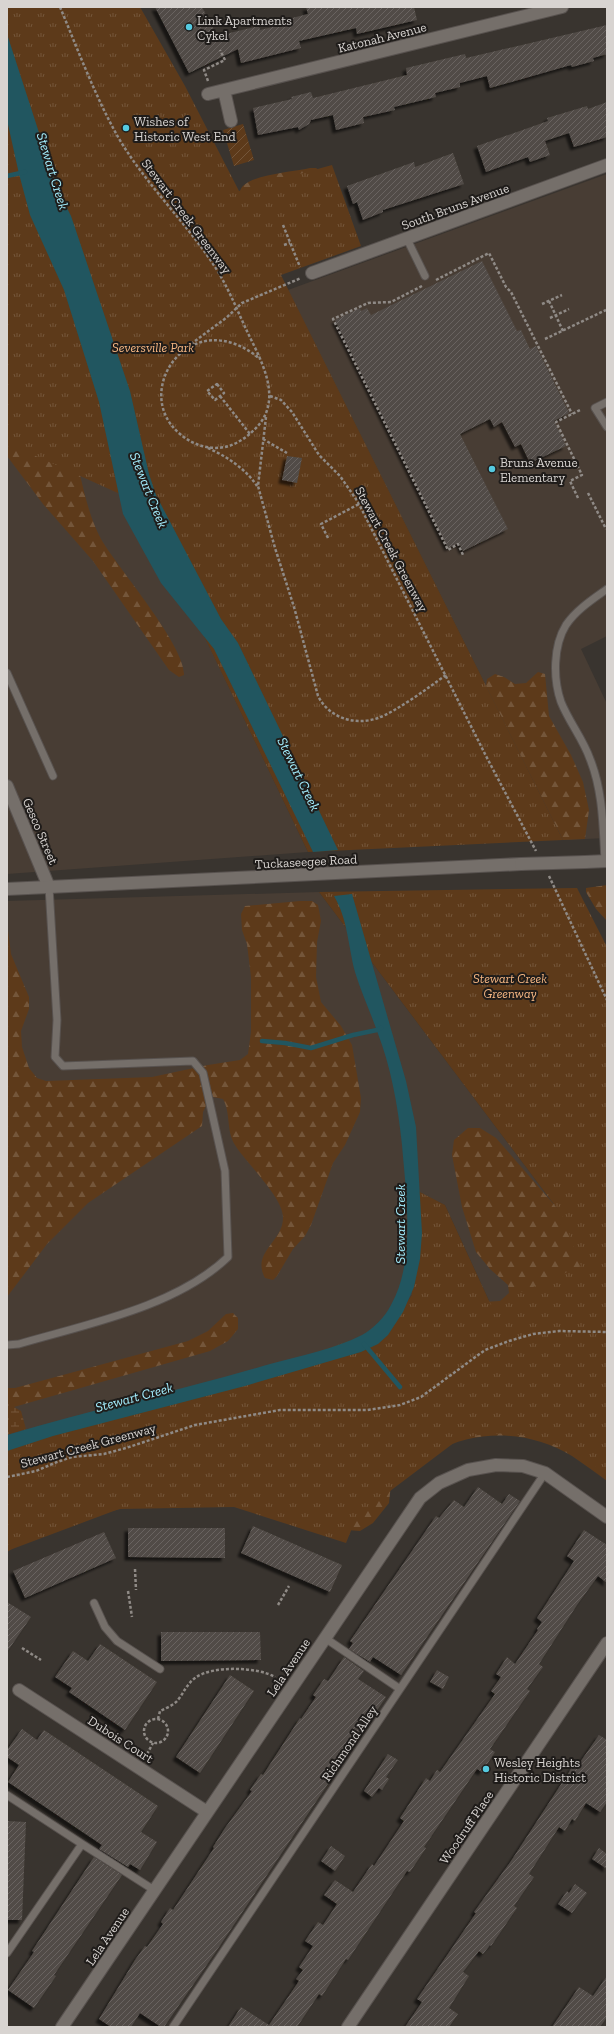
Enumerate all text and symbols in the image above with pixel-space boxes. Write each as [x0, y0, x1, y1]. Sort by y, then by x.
place label: Link Apartments Cykel [197, 13, 292, 43]
street label: Katonah Avenue [336, 19, 428, 56]
marker: Link Apartments Cykel [184, 22, 194, 32]
place label: Wishes of Historic West End [134, 114, 236, 144]
marker: Wishes of Historic West End [121, 123, 131, 133]
water label: Stewart Creek [33, 130, 72, 212]
street label: Stewart Creek Greenway [139, 156, 235, 277]
street label: South Bruns Avenue [399, 180, 511, 233]
park label: Seversville Park [112, 340, 194, 355]
water label: Stewart Creek [126, 450, 171, 530]
place label: Bruns Avenue Elementary [500, 455, 578, 485]
marker: Bruns Avenue Elementary [487, 464, 497, 474]
street label: Stewart Creek Greenway [352, 484, 431, 615]
water label: Stewart Creek [273, 735, 324, 814]
street label: Gesco Street [20, 796, 61, 867]
street label: Tuckaseegee Road [254, 851, 358, 872]
park label: Stewart Creek Greenway [473, 971, 547, 1001]
water label: Stewart Creek [392, 1184, 409, 1264]
water label: Stewart Creek [93, 1379, 175, 1416]
street label: Stewart Creek Greenway [19, 1420, 158, 1471]
street label: Lela Avenue [264, 1635, 313, 1699]
street label: Richmond Alley [319, 1702, 380, 1784]
street label: Dubois Court [85, 1713, 156, 1766]
place label: Wesley Heights Historic District [494, 1755, 586, 1785]
marker: Wesley Heights Historic District [481, 1764, 491, 1774]
street label: Woodruff Place [436, 1788, 496, 1867]
street label: Lela Avenue [83, 1904, 132, 1968]

